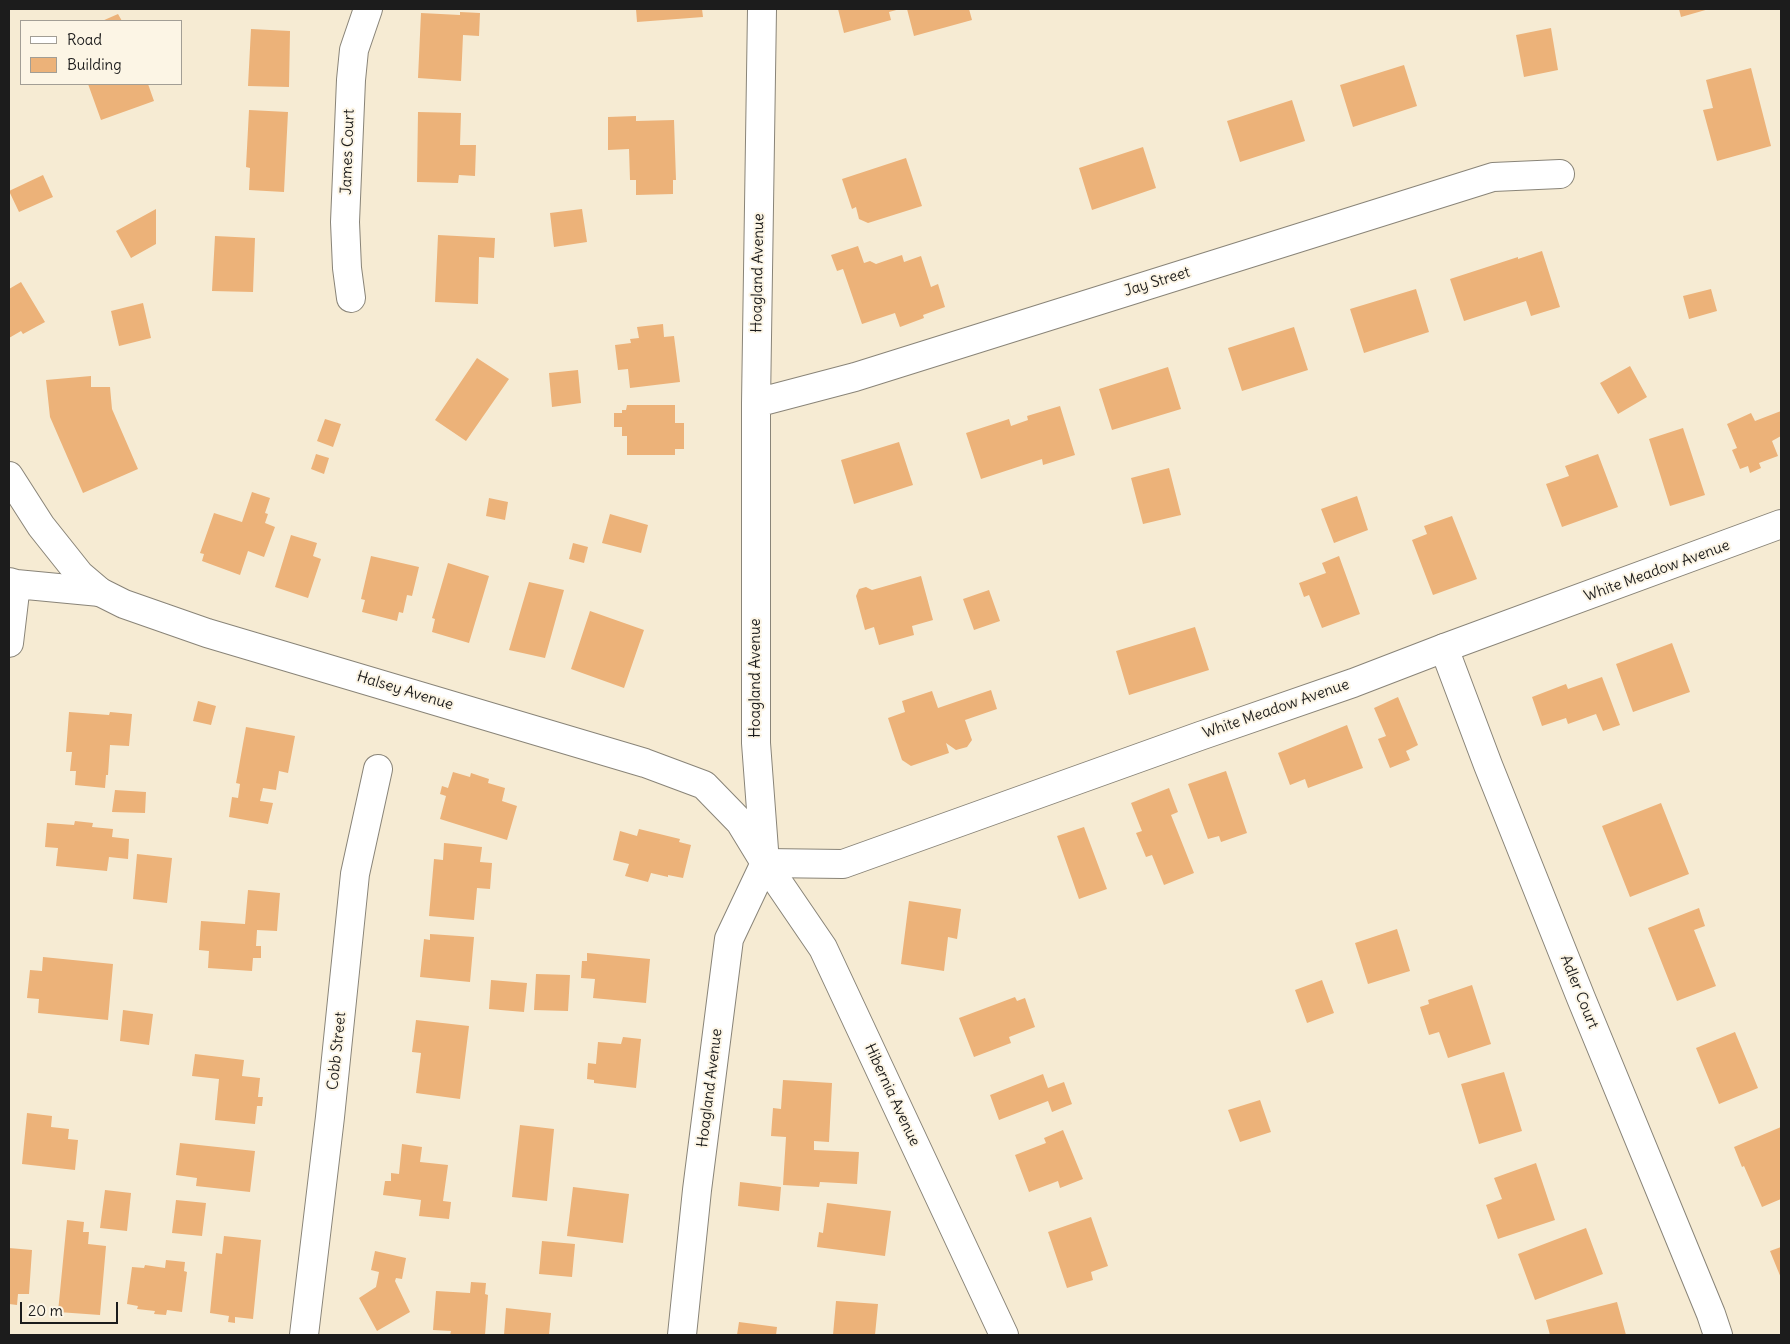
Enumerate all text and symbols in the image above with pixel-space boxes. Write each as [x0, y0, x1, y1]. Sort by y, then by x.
legend [20, 20, 182, 85]
text: Road [67, 30, 102, 49]
text: Building [67, 55, 122, 74]
street label: James Court [338, 109, 358, 195]
street label: Hoagland Avenue [748, 213, 768, 333]
street label: Jay Street [1122, 263, 1192, 301]
street label: White Meadow Avenue [1582, 536, 1732, 606]
street label: Hoagland Avenue [747, 618, 765, 738]
street label: Halsey Avenue [355, 668, 455, 714]
street label: White Meadow Avenue [1200, 675, 1352, 743]
street label: Adler Court [1556, 953, 1602, 1031]
street label: Cobb Street [324, 1011, 350, 1091]
street label: Hoagland Avenue [694, 1028, 726, 1148]
street label: Hibernia Avenue [860, 1041, 924, 1149]
scale bar [22, 1292, 120, 1324]
text: 20 m [28, 1301, 63, 1320]

